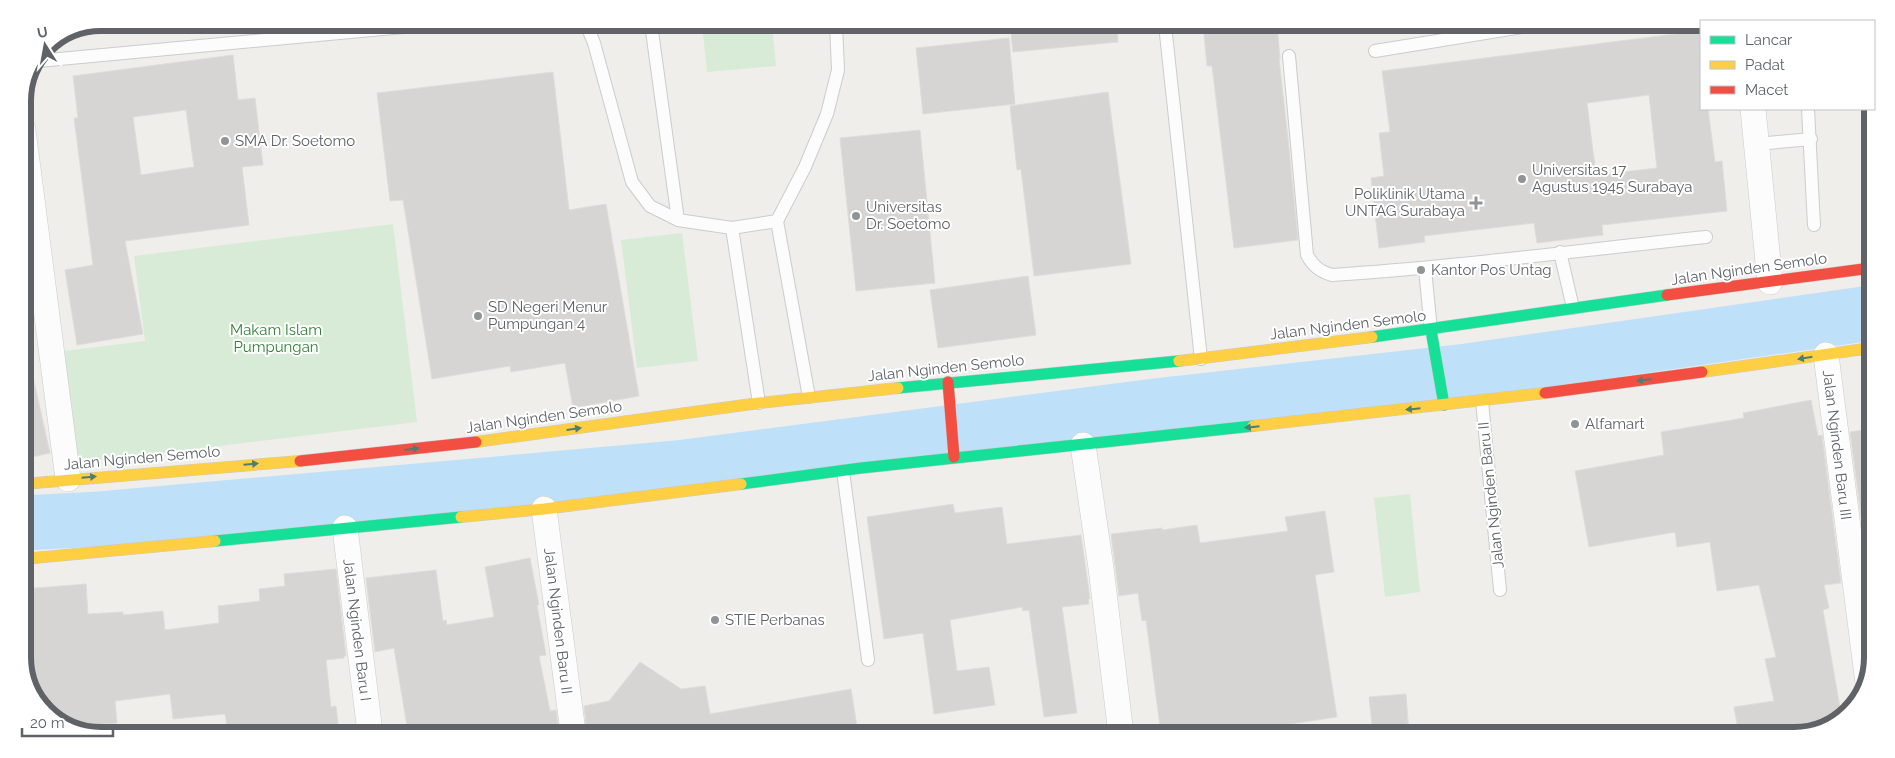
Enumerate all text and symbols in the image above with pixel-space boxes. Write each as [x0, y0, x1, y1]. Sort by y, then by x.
north arrow [20, 20, 70, 70]
legend [1700, 20, 1875, 110]
text: U [36, 23, 49, 41]
text: Lancar [1745, 31, 1793, 49]
text: Padat [1745, 56, 1785, 74]
text: Macet [1745, 81, 1788, 99]
place label: SMA Dr. Soetomo [235, 132, 355, 150]
marker: SMA Dr. Soetomo [219, 135, 231, 147]
place label: Universitas 17 Agustus 1945 Surabaya [1532, 161, 1692, 196]
marker: Universitas 17 Agustus 1945 Surabaya [1516, 173, 1528, 185]
place label: Poliklinik Utama UNTAG Surabaya [1345, 185, 1465, 220]
marker: Poliklinik Utama UNTAG Surabaya [1469, 196, 1483, 210]
place label: Universitas Dr. Soetomo [866, 198, 951, 233]
marker: Universitas Dr. Soetomo [850, 210, 862, 222]
street label: Jalan Nginden Semolo [1670, 249, 1828, 289]
place label: Kantor Pos Untag [1431, 261, 1552, 279]
marker: Kantor Pos Untag [1415, 264, 1427, 276]
place label: SD Negeri Menur Pumpungan 4 [488, 298, 608, 333]
street label: Jalan Nginden Semolo [1269, 306, 1427, 344]
marker: SD Negeri Menur Pumpungan 4 [472, 310, 484, 322]
park label: Makam Islam Pumpungan [230, 321, 322, 356]
street label: Jalan Nginden Semolo [867, 351, 1025, 385]
one-way arrow [1797, 354, 1813, 362]
street label: Jalan Nginden Baru III [1819, 369, 1855, 521]
one-way arrow [1636, 376, 1652, 384]
street label: Jalan Nginden Semolo [465, 397, 623, 437]
one-way arrow [1405, 405, 1421, 413]
place label: Alfamart [1585, 415, 1645, 433]
marker: Alfamart [1569, 418, 1581, 430]
street label: Jalan Nginden Baru II [1474, 421, 1508, 569]
one-way arrow [1244, 423, 1260, 431]
one-way arrow [566, 424, 582, 432]
street label: Jalan Nginden Semolo [63, 442, 221, 474]
one-way arrow [405, 445, 421, 453]
one-way arrow [243, 460, 259, 468]
one-way arrow [81, 473, 97, 481]
street label: Jalan Nginden Baru II [540, 547, 576, 695]
street label: Jalan Nginden Baru I [339, 558, 375, 702]
place label: STIE Perbanas [725, 611, 825, 629]
marker: STIE Perbanas [709, 614, 721, 626]
scale bar [22, 706, 114, 738]
text: 20 m [30, 714, 65, 732]

